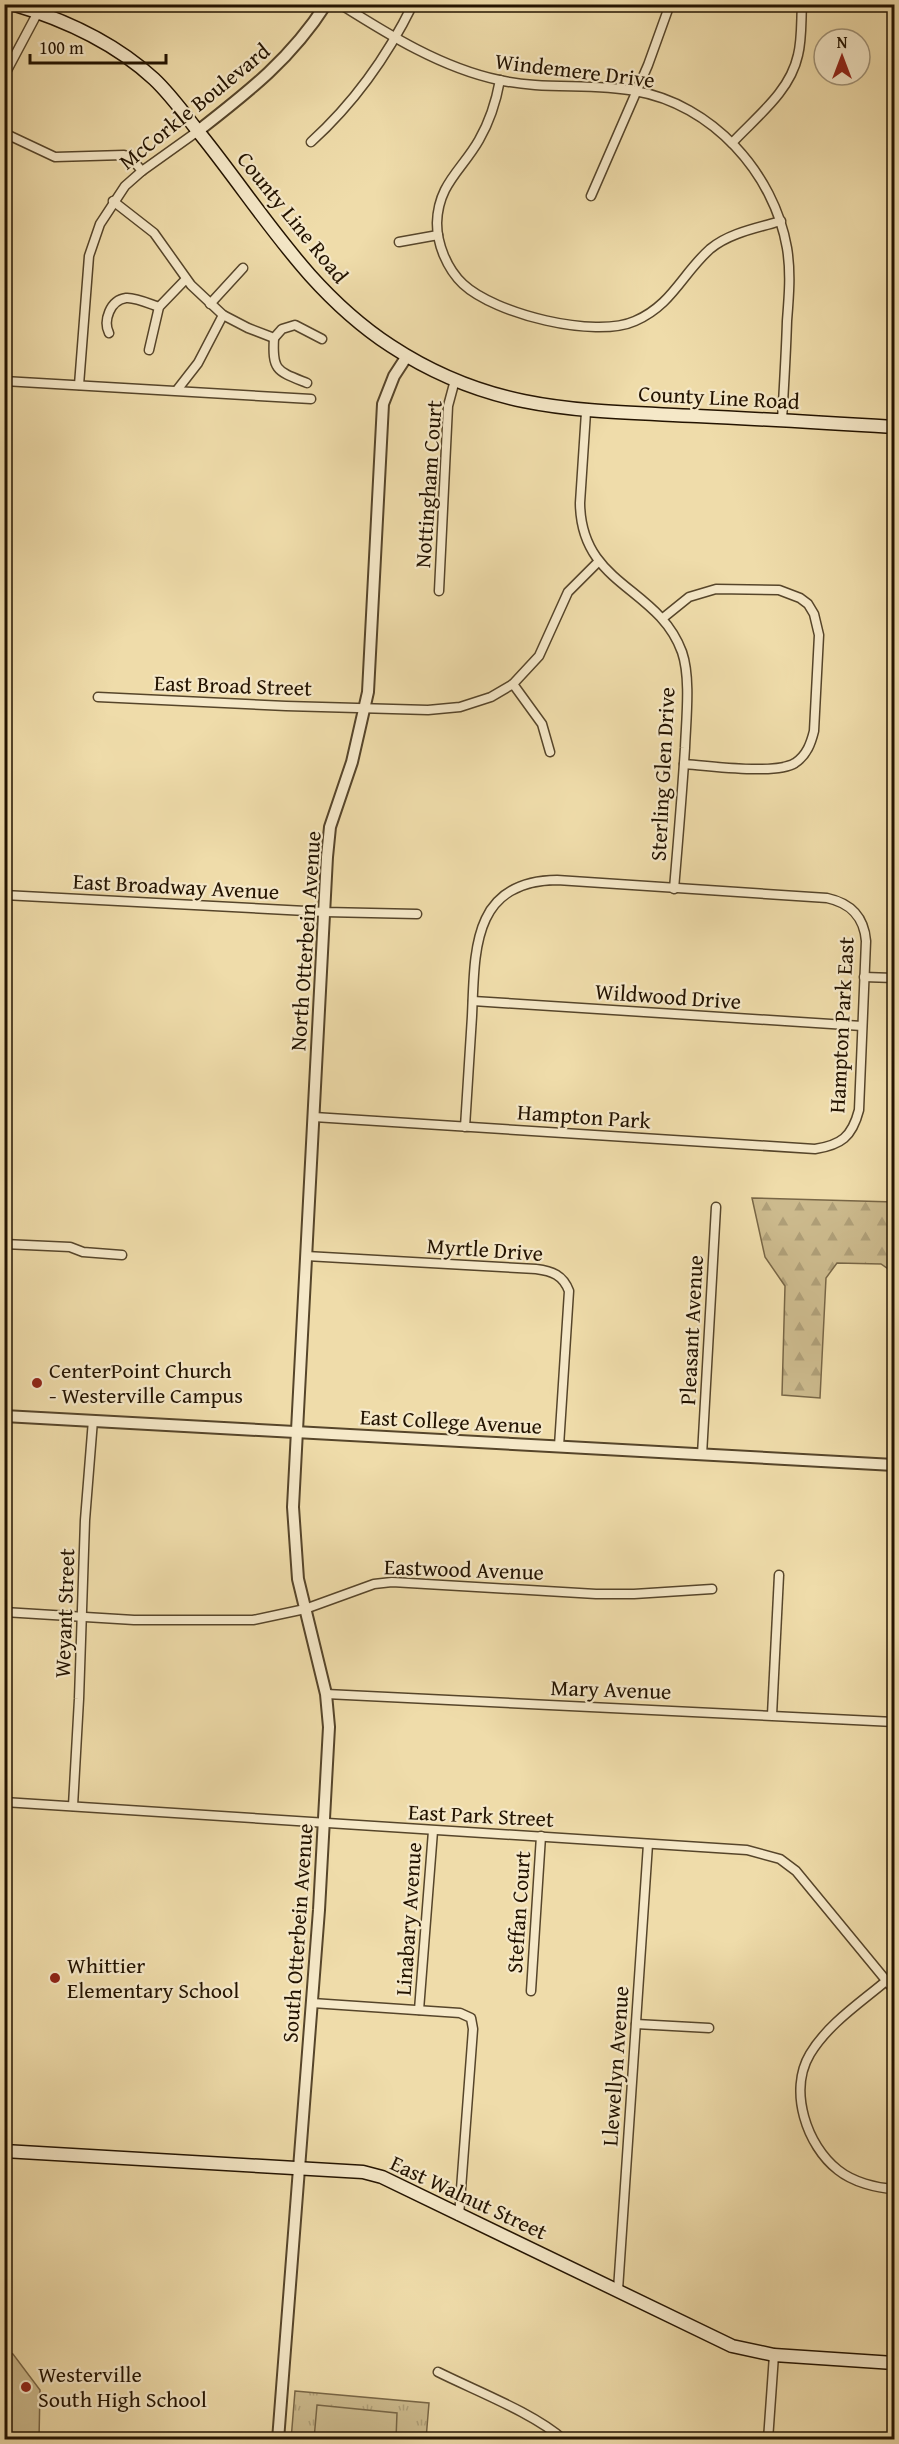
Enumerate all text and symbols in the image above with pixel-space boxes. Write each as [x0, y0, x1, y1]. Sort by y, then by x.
scale bar [30, 27, 166, 65]
north arrow [812, 27, 872, 87]
text: N [837, 30, 848, 54]
text: 100 m [39, 34, 84, 61]
street label: McCorkle Boulevard [112, 35, 277, 177]
street label: Windemere Drive [493, 44, 657, 96]
street label: County Line Road [230, 144, 356, 290]
street label: County Line Road [638, 377, 801, 417]
street label: Nottingham Court [406, 399, 450, 569]
street label: East Broad Street [154, 666, 313, 704]
street label: Sterling Glen Drive [641, 686, 683, 862]
street label: North Otterbein Avenue [281, 830, 329, 1052]
street label: East Broadway Avenue [72, 865, 280, 907]
street label: Hampton Park East [820, 936, 862, 1114]
street label: Wildwood Drive [594, 975, 742, 1017]
street label: Hampton Park [516, 1095, 653, 1137]
street label: Myrtle Drive [426, 1229, 544, 1269]
street label: Pleasant Avenue [671, 1254, 711, 1406]
place label: CenterPoint Church - Westerville Campus [49, 1354, 243, 1411]
marker: CenterPoint Church - Westerville Campus [30, 1376, 44, 1390]
street label: East College Avenue [359, 1400, 543, 1442]
street label: Weyant Street [46, 1547, 82, 1678]
street label: Eastwood Avenue [384, 1550, 544, 1588]
street label: Mary Avenue [550, 1671, 672, 1707]
street label: East Park Street [407, 1795, 555, 1835]
street label: South Otterbein Avenue [273, 1822, 321, 2044]
street label: Linabary Avenue [387, 1841, 429, 1997]
street label: Steffan Court [498, 1850, 538, 1974]
place label: Whittier Elementary School [67, 1949, 239, 2006]
marker: Whittier Elementary School [48, 1971, 62, 1985]
street label: Llewellyn Avenue [593, 1985, 637, 2147]
street label: East Walnut Street [385, 2147, 553, 2247]
place label: Westerville South High School [38, 2358, 207, 2415]
marker: Westerville South High School [19, 2380, 33, 2394]

